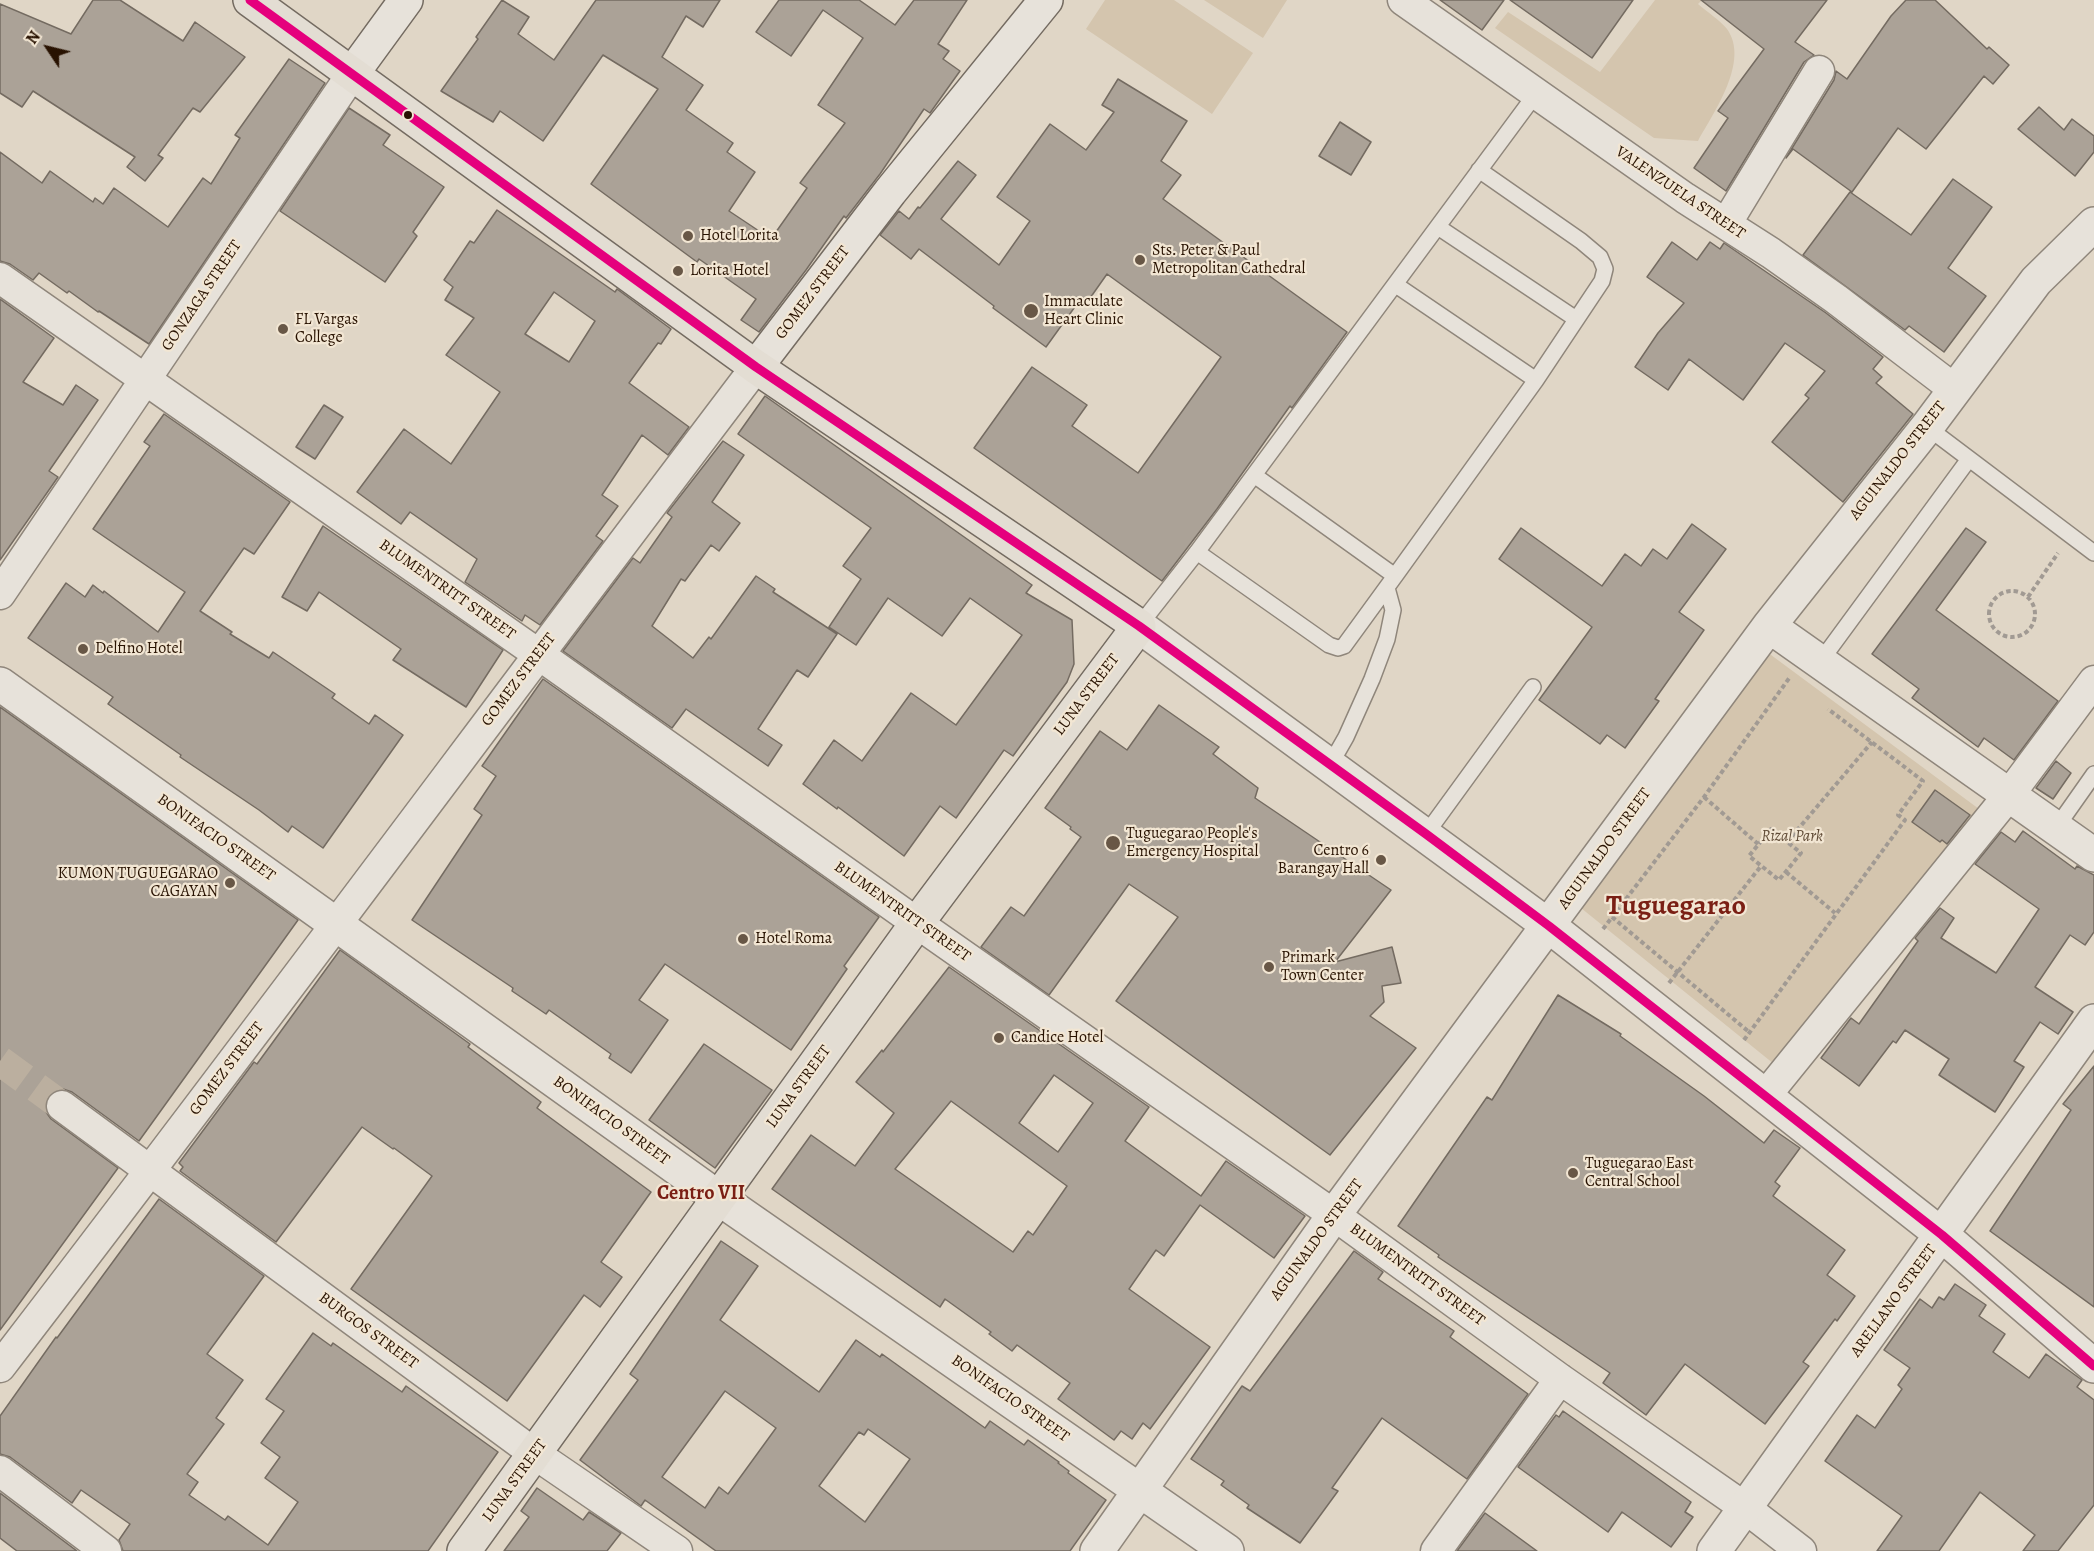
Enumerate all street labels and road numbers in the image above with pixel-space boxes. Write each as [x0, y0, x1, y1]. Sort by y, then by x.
street label: VALENZUELA STREET [1612, 142, 1748, 244]
street label: GONZAGA STREET [158, 237, 246, 355]
street label: GOMEZ STREET [772, 243, 854, 343]
street label: AGUINALDO STREET [1846, 398, 1950, 524]
street label: BLUMENTRITT STREET [375, 536, 519, 644]
street label: GOMEZ STREET [478, 630, 560, 730]
street label: LUNA STREET [1050, 650, 1124, 740]
street label: AGUINALDO STREET [1555, 785, 1655, 913]
street label: BONIFACIO STREET [153, 790, 279, 886]
street label: BLUMENTRITT STREET [830, 858, 974, 966]
street label: GOMEZ STREET [186, 1019, 268, 1119]
street label: LUNA STREET [763, 1042, 835, 1132]
street label: BONIFACIO STREET [549, 1072, 673, 1170]
street label: AGUINALDO STREET [1267, 1176, 1367, 1304]
street label: BLUMENTRITT STREET [1346, 1220, 1488, 1330]
street label: ARELLANO STREET [1847, 1241, 1941, 1361]
street label: BURGOS STREET [315, 1289, 421, 1373]
street label: BONIFACIO STREET [947, 1351, 1073, 1447]
street label: LUNA STREET [479, 1436, 551, 1526]

